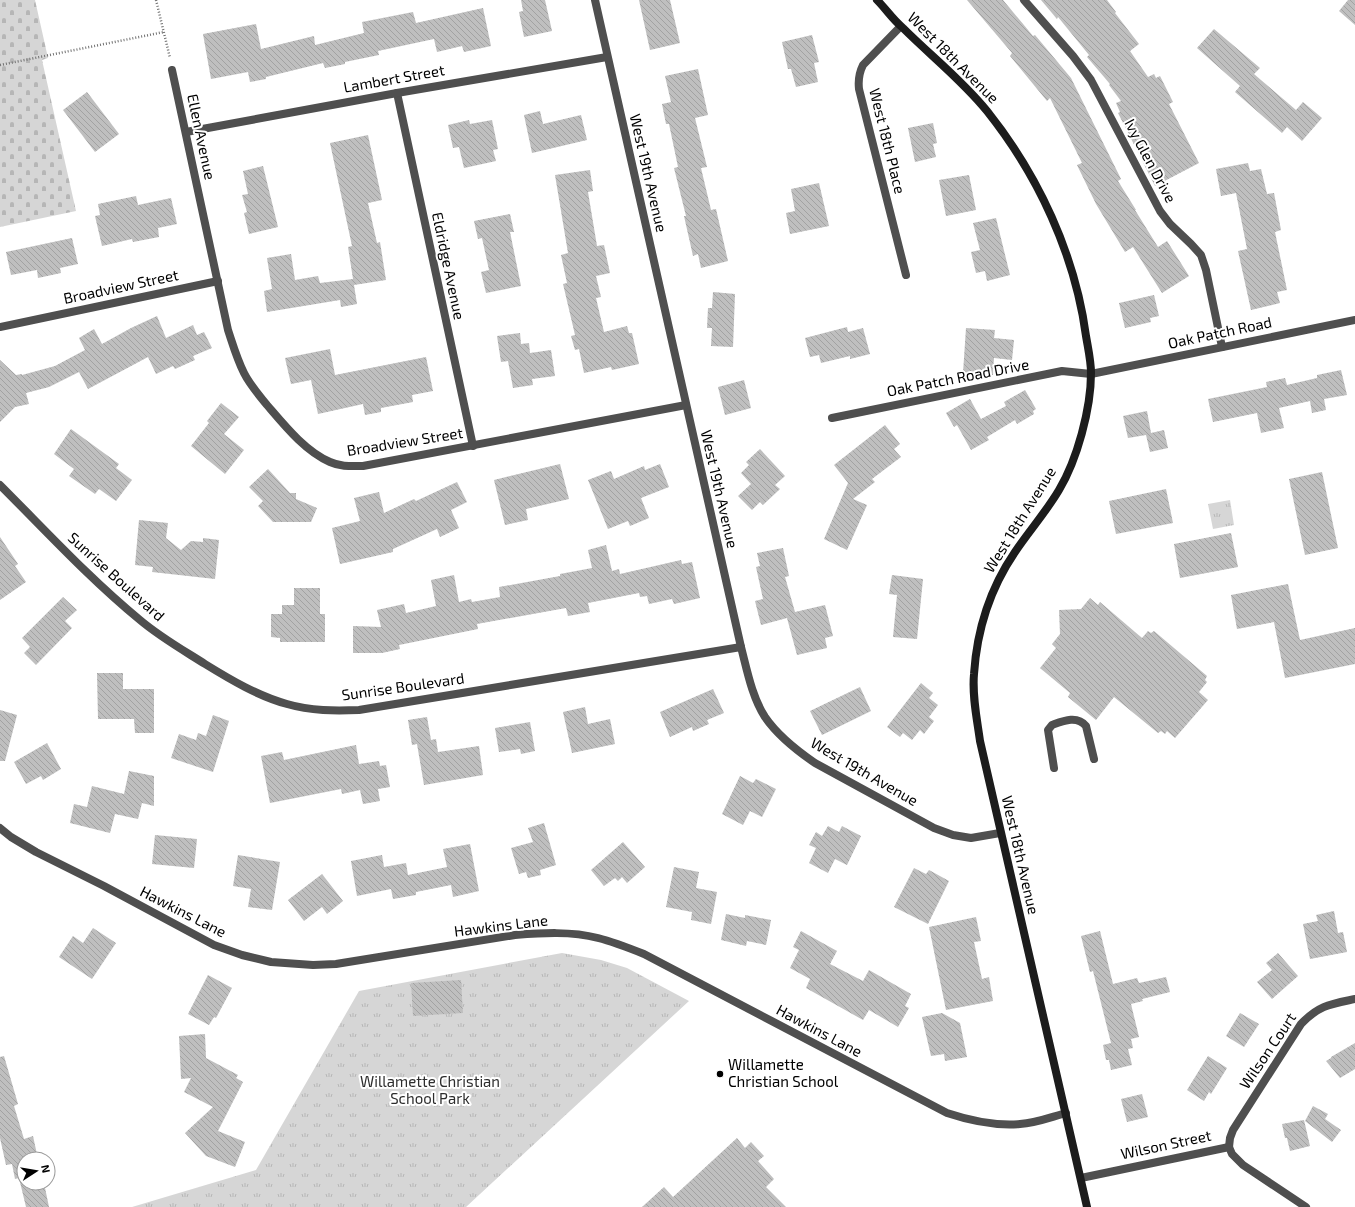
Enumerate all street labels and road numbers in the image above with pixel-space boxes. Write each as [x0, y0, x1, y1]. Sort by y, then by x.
street label: West 18th Avenue [904, 8, 1003, 107]
street label: Lambert Street [342, 60, 446, 96]
street label: West 18th Place [866, 86, 910, 196]
street label: Ellen Avenue [184, 92, 220, 181]
street label: West 19th Avenue [627, 112, 671, 234]
street label: Ivy Glen Drive [1121, 115, 1181, 206]
street label: Eldridge Avenue [429, 210, 469, 321]
street label: Broadview Street [62, 265, 180, 307]
street label: Oak Patch Road [1166, 312, 1273, 352]
street label: Oak Patch Road Drive [885, 354, 1031, 400]
street label: Broadview Street [346, 423, 464, 459]
street label: West 19th Avenue [698, 428, 742, 550]
street label: West 18th Avenue [979, 463, 1059, 576]
street label: Sunrise Boulevard [65, 528, 169, 624]
street label: Sunrise Boulevard [340, 668, 465, 704]
street label: West 19th Avenue [808, 733, 921, 809]
street label: West 18th Avenue [999, 794, 1043, 916]
street label: Hawkins Lane [137, 882, 230, 941]
street label: Hawkins Lane [453, 910, 549, 940]
street label: Hawkins Lane [774, 1000, 865, 1060]
street label: Wilson Court [1235, 1009, 1299, 1092]
street label: Wilson Street [1119, 1126, 1213, 1162]

